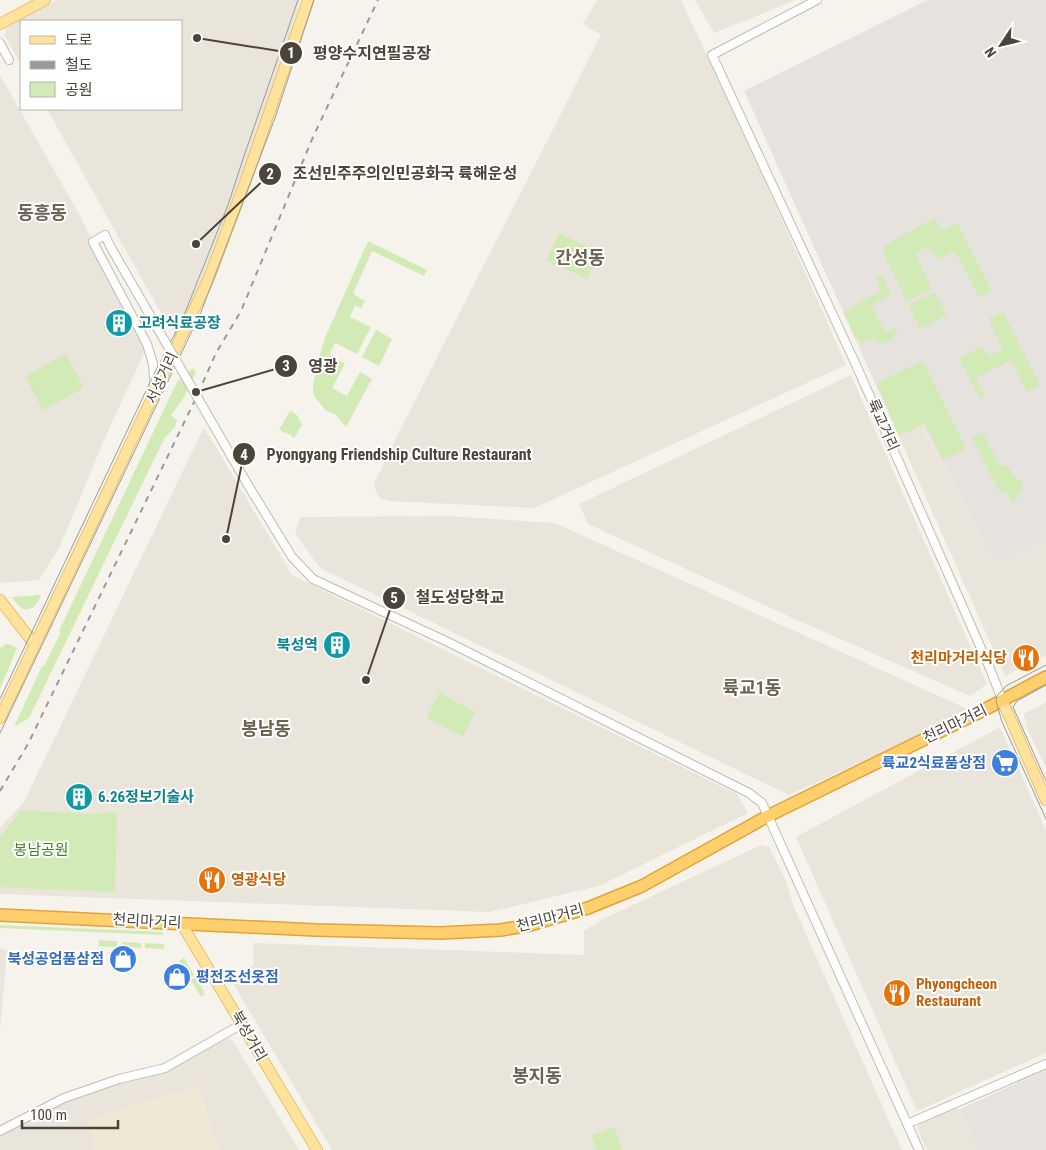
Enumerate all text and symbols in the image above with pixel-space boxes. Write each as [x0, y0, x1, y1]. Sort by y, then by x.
legend [20, 20, 182, 110]
north arrow [976, 20, 1026, 70]
text: 도로 [65, 31, 93, 49]
callout: 평양수지연필공장 [278, 37, 441, 68]
text: 1 [287, 44, 295, 62]
text: 평양수지연필공장 [313, 44, 431, 63]
text: N [981, 44, 999, 61]
text: 철도 [65, 56, 93, 74]
text: 공원 [65, 81, 93, 99]
callout: 조선민주주의인민공화국 륙해운성 [258, 158, 527, 189]
text: 조선민주주의인민공화국 륙해운성 [293, 164, 517, 183]
text: 2 [266, 165, 274, 183]
district label: 동흥동 [17, 202, 67, 223]
district label: 간성동 [555, 247, 605, 268]
building icon: 고려식료공장 [104, 308, 134, 338]
place label: 고려식료공장 [138, 314, 221, 332]
street label: 서성거리 [142, 349, 182, 407]
callout: 영광 [273, 351, 348, 382]
text: 3 [282, 357, 290, 375]
text: 영광 [308, 357, 338, 376]
street label: 륙교거리 [864, 396, 902, 454]
callout: Pyongyang Friendship Culture Restaurant [232, 439, 542, 470]
text: Pyongyang Friendship Culture Restaurant [266, 445, 532, 464]
text: 4 [240, 446, 248, 464]
callout: 철도성당학교 [381, 582, 514, 613]
text: 철도성당학교 [416, 588, 504, 607]
text: 5 [390, 589, 398, 607]
building icon: 북성역 [322, 630, 352, 660]
place label: 북성역 [277, 636, 318, 654]
restaurant icon: 천리마거리식당 [1011, 643, 1041, 673]
place label: 천리마거리식당 [910, 649, 1007, 667]
district label: 륙교1동 [723, 677, 781, 698]
street label: 천리마거리 [920, 701, 990, 747]
district label: 봉남동 [241, 718, 291, 739]
supermarket icon: 륙교2식료품상점 [990, 748, 1020, 778]
place label: 륙교2식료품상점 [882, 754, 986, 772]
building icon: 6.26정보기술사 [64, 782, 94, 812]
place label: 6.26정보기술사 [98, 788, 194, 806]
park label: 봉남공원 [13, 841, 69, 859]
restaurant icon: 영광식당 [197, 865, 227, 895]
place label: 영광식당 [231, 871, 286, 889]
street label: 천리마거리 [514, 900, 586, 936]
street label: 천리마거리 [112, 910, 182, 932]
shop icon: 북성공엄품삼점 [108, 944, 138, 974]
place label: 북성공엄품삼점 [7, 950, 104, 968]
shop icon: 평전조선옷점 [162, 962, 192, 992]
place label: 평전조선옷점 [196, 968, 279, 986]
place label: Phyongcheon Restaurant [916, 975, 997, 1010]
restaurant icon: Phyongcheon Restaurant [882, 978, 912, 1008]
street label: 북성거리 [227, 1008, 271, 1064]
district label: 봉지동 [512, 1065, 562, 1086]
scale bar [22, 1098, 119, 1130]
text: 100 m [30, 1106, 67, 1124]

